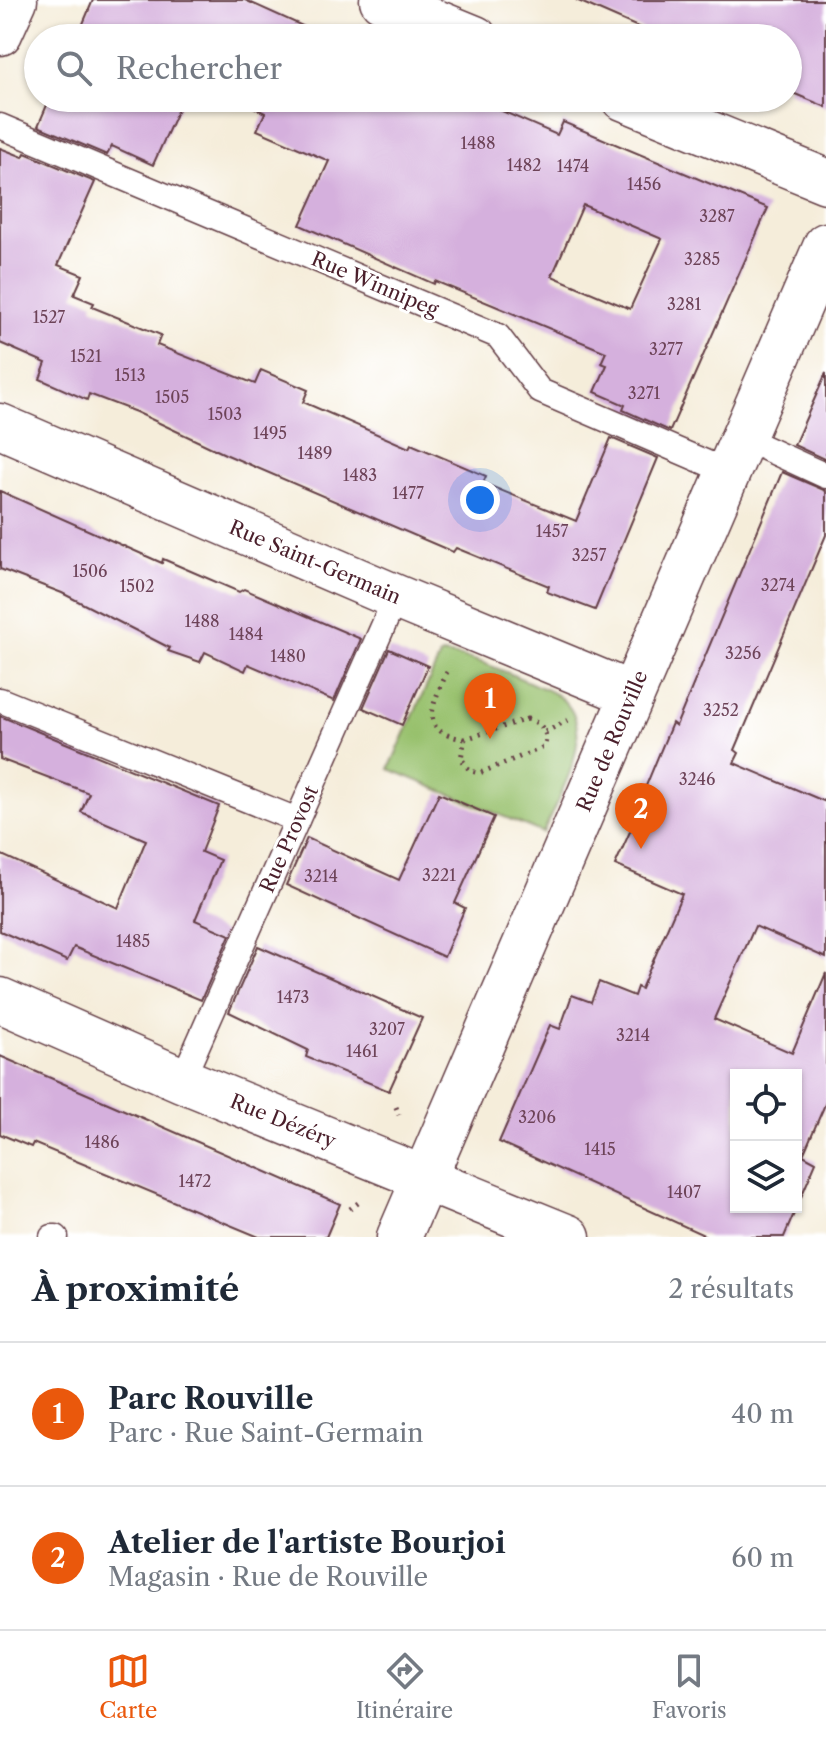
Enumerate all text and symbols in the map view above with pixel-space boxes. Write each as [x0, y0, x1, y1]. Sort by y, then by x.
search box [24, 24, 802, 112]
icon: search [52, 46, 96, 90]
text: Rechercher [116, 50, 282, 87]
house number: 1488 [461, 133, 495, 153]
house number: 1482 [507, 155, 541, 175]
house number: 1474 [557, 156, 589, 176]
house number: 1456 [627, 174, 661, 194]
house number: 3287 [699, 206, 735, 226]
street label: Rue Winnipeg [308, 246, 443, 322]
house number: 3285 [684, 249, 720, 269]
house number: 3281 [667, 294, 701, 314]
house number: 1527 [33, 307, 65, 327]
house number: 3277 [649, 339, 683, 359]
house number: 1521 [70, 346, 102, 366]
house number: 1513 [115, 365, 145, 385]
house number: 3271 [628, 383, 661, 403]
house number: 1505 [155, 387, 189, 407]
house number: 1503 [208, 404, 242, 424]
house number: 1495 [253, 423, 287, 443]
house number: 1489 [298, 443, 332, 463]
house number: 1483 [343, 465, 377, 485]
your location [460, 480, 500, 520]
house number: 1477 [392, 483, 424, 503]
street label: Rue Saint-Germain [226, 515, 405, 609]
house number: 1457 [536, 521, 568, 541]
house number: 3257 [572, 545, 606, 565]
house number: 1506 [73, 561, 107, 581]
house number: 3274 [761, 575, 795, 595]
house number: 1502 [120, 576, 154, 596]
house number: 1488 [185, 611, 219, 631]
house number: 1484 [229, 624, 263, 644]
house number: 3256 [725, 643, 761, 663]
house number: 1480 [270, 646, 306, 666]
street label: Rue de Rouville [571, 667, 653, 815]
pin: 1 [464, 673, 516, 739]
house number: 3252 [703, 700, 739, 720]
house number: 3246 [679, 769, 715, 789]
street label: Rue Provost [255, 782, 323, 896]
pin: 2 [615, 783, 667, 849]
house number: 3221 [422, 865, 456, 885]
house number: 3214 [304, 866, 338, 886]
house number: 1485 [116, 931, 150, 951]
house number: 1473 [277, 987, 309, 1007]
house number: 3207 [369, 1019, 405, 1039]
house number: 3214 [616, 1025, 650, 1045]
house number: 1461 [346, 1041, 378, 1061]
map controls [730, 1069, 802, 1213]
button: locate [730, 1069, 802, 1141]
street label: Rue Dézéry [227, 1089, 340, 1153]
house number: 3206 [518, 1107, 556, 1127]
house number: 1486 [85, 1132, 119, 1152]
house number: 1415 [584, 1139, 616, 1159]
button: layers [730, 1141, 802, 1213]
house number: 1472 [178, 1171, 212, 1191]
house number: 1407 [667, 1182, 701, 1202]
text: À proximité [32, 1268, 239, 1310]
text: 2 résultats [668, 1273, 794, 1305]
text: Parc Rouville [108, 1380, 313, 1417]
text: 1 [52, 1398, 64, 1430]
text: 40 m [731, 1398, 794, 1430]
text: Parc · Rue Saint-Germain [108, 1417, 423, 1449]
text: Atelier de l'artiste Bourjoi [108, 1524, 506, 1561]
text: 2 [50, 1542, 66, 1574]
text: 60 m [731, 1542, 794, 1574]
text: Magasin · Rue de Rouville [108, 1561, 428, 1593]
tab: Carte [99, 1649, 157, 1724]
tab: Itinéraire [356, 1649, 453, 1724]
tab: Favoris [652, 1649, 727, 1724]

